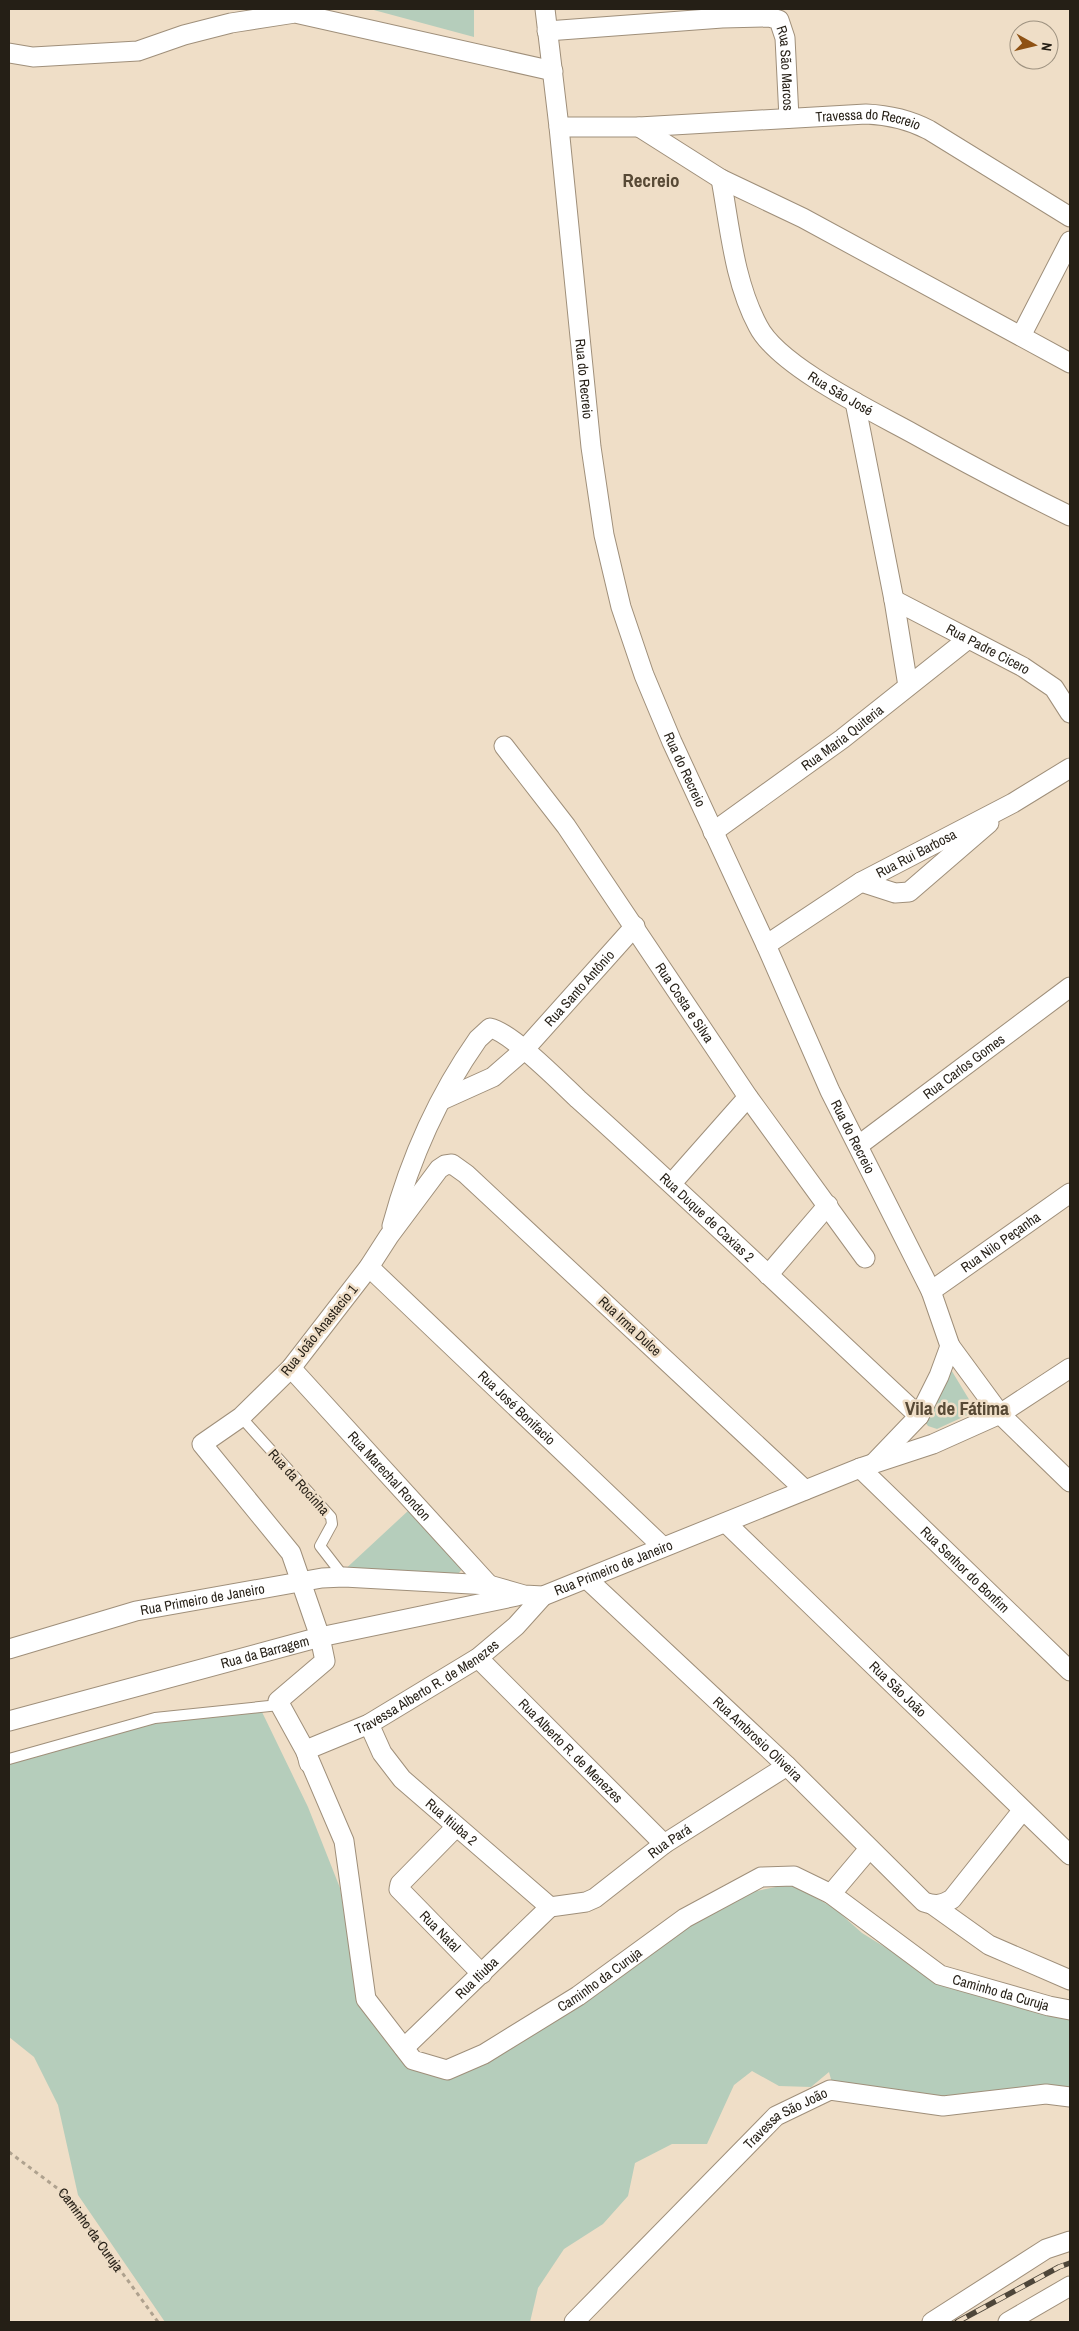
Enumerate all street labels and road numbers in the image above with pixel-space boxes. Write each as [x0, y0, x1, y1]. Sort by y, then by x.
street label: Rua São Marcos [772, 23, 798, 112]
street label: Travessa do Recreio [815, 105, 924, 134]
street label: Rua do Recreio [571, 338, 597, 420]
street label: Rua São José [804, 367, 876, 419]
street label: Rua Padre Cicero [943, 620, 1034, 678]
street label: Rua Maria Quiteria [798, 700, 887, 775]
street label: Rua do Recreio [660, 729, 710, 810]
street label: Rua Rui Barbosa [873, 825, 960, 882]
street label: Rua Santo Antônio [540, 946, 618, 1030]
street label: Rua Costa e Silva [651, 959, 718, 1047]
street label: Rua Carlos Gomes [919, 1030, 1009, 1103]
street label: Rua do Recreio [827, 1097, 879, 1177]
street label: Rua Duque de Caxias 2 [656, 1169, 758, 1266]
street label: Rua Nilo Peçanha [957, 1207, 1044, 1276]
street label: Rua João Anastacio 1 [277, 1280, 362, 1379]
street label: Rua Irma Dulce [595, 1292, 665, 1360]
street label: Rua José Bonifacio [474, 1367, 559, 1449]
street label: Rua Marechal Rondon [344, 1427, 435, 1524]
street label: Rua da Rocinha [265, 1445, 334, 1519]
street label: Rua Senhor do Bonfim [917, 1522, 1013, 1617]
street label: Rua Primeiro de Janeiro [552, 1536, 675, 1600]
street label: Rua Primeiro de Janeiro [139, 1579, 266, 1619]
street label: Rua da Barragem [219, 1631, 311, 1672]
street label: Travessa Alberto R. de Menezes [352, 1635, 503, 1738]
street label: Rua São João [866, 1657, 930, 1721]
street label: Rua Ambrosio Oliveira [709, 1693, 807, 1786]
street label: Rua Alberto R. de Menezes [515, 1695, 627, 1807]
street label: Rua Itiuba 2 [422, 1794, 481, 1849]
street label: Rua Pará [644, 1820, 695, 1862]
street label: Rua Natal [416, 1907, 465, 1956]
street label: Caminho da Curuja [554, 1943, 646, 2016]
street label: Rua Itiuba [451, 1953, 502, 2003]
street label: Caminho da Curuja [950, 1970, 1052, 2015]
street label: Travessa São João [740, 2084, 830, 2153]
street label: Caminho da Curuja [55, 2183, 128, 2276]

